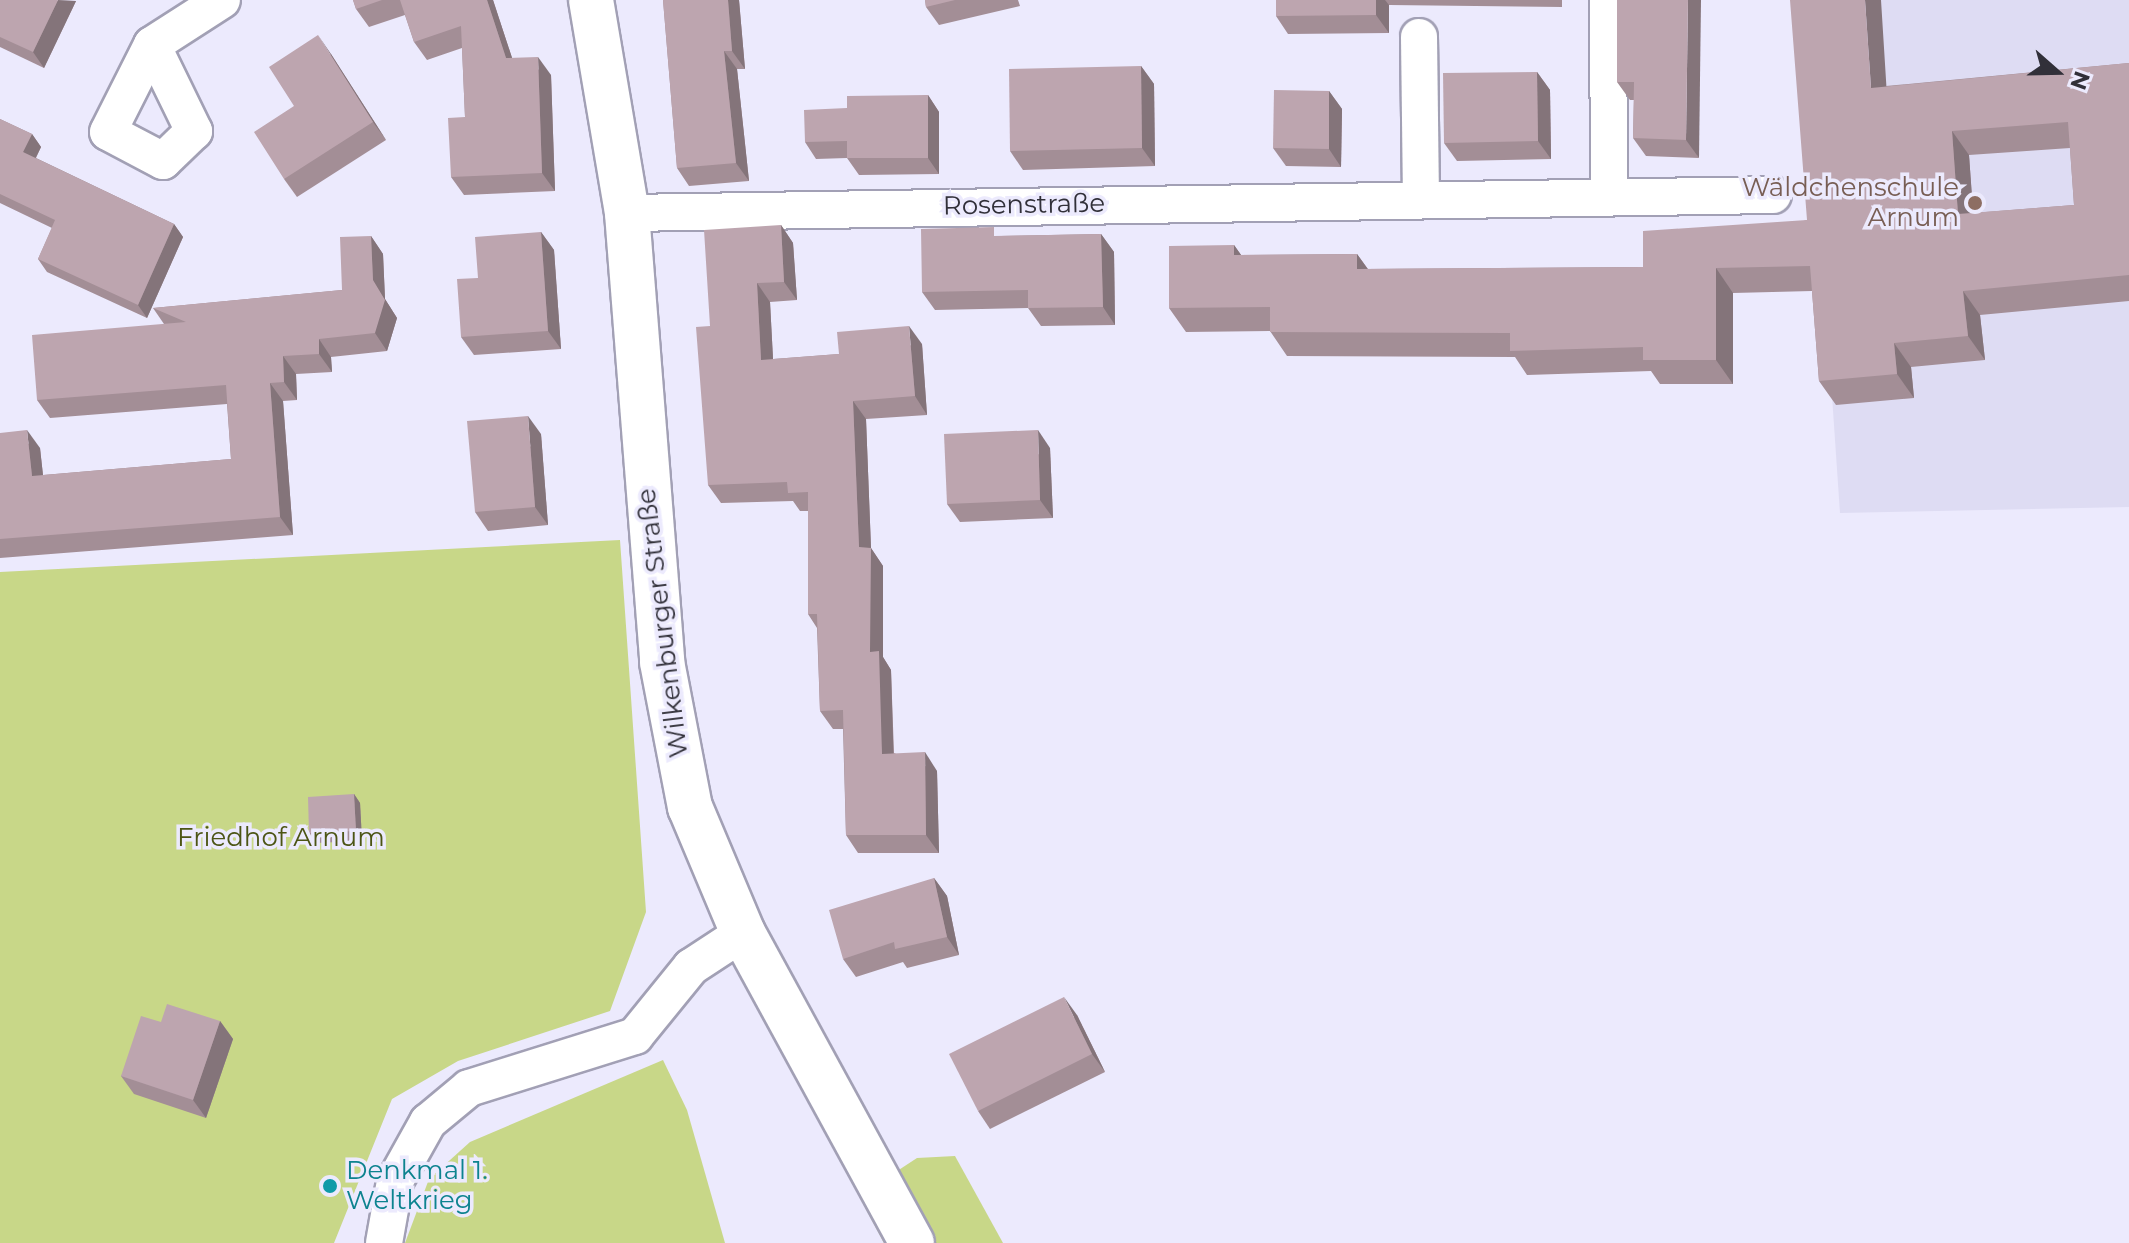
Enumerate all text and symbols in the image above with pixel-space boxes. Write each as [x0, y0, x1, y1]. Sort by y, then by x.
north arrow [2017, 32, 2097, 112]
text: N [2064, 67, 2096, 93]
place label: Wäldchenschule Arnum [1741, 172, 1959, 234]
street label: Rosenstraße [943, 188, 1105, 222]
marker: Wäldchenschule Arnum [1966, 194, 1984, 212]
street label: Wilkenburger Straße [631, 487, 695, 759]
park label: Friedhof Arnum [177, 822, 385, 854]
place label: Denkmal 1. Weltkrieg [346, 1155, 488, 1216]
marker: Denkmal 1. Weltkrieg [321, 1177, 339, 1195]

